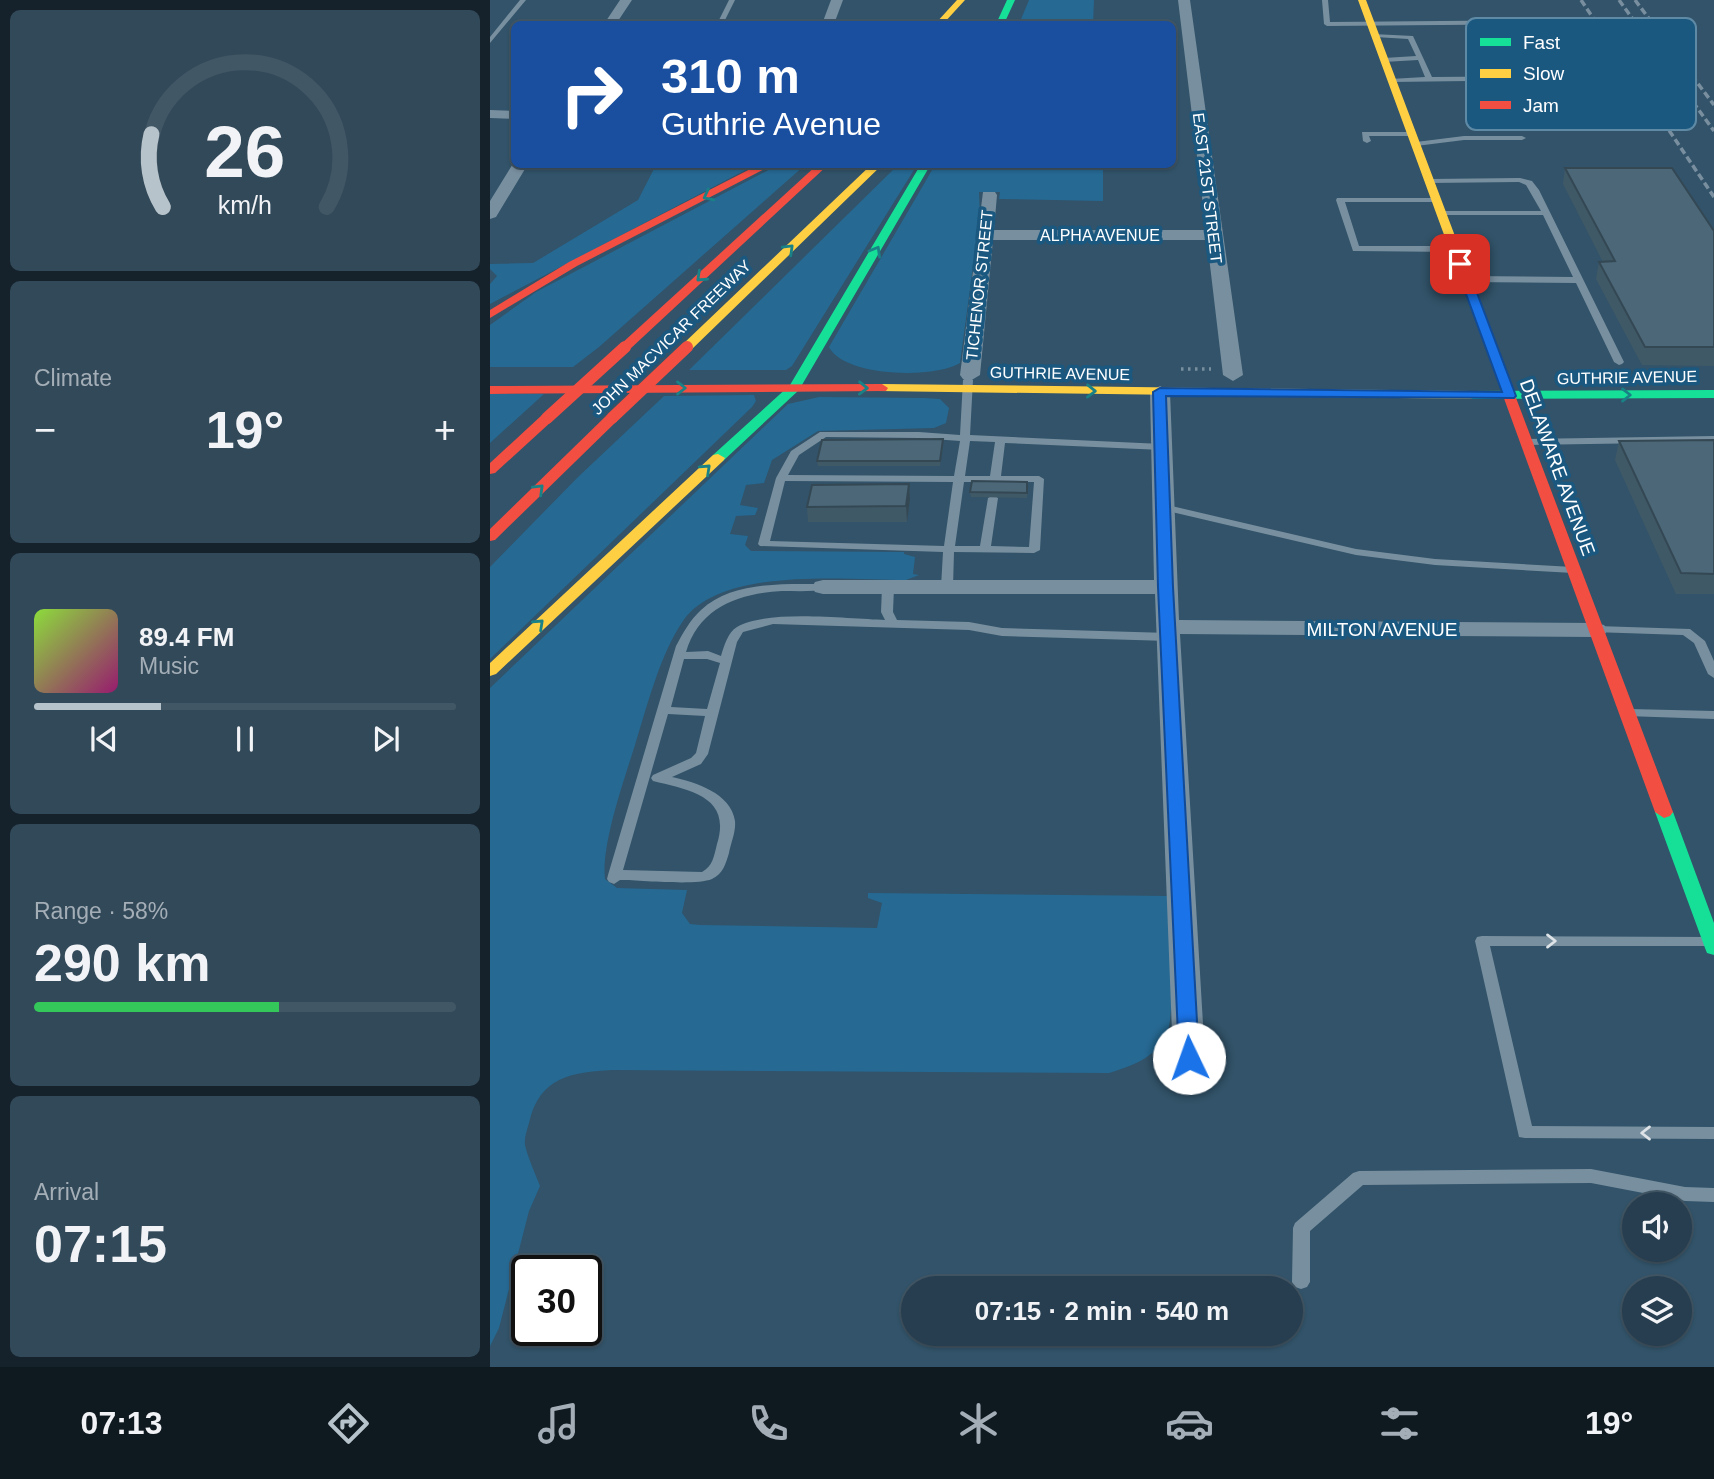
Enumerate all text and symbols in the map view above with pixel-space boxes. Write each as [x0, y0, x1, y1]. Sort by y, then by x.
legend [1466, 18, 1696, 130]
text: Fast [1523, 32, 1561, 53]
icon: right [546, 49, 637, 140]
text: 310 m [661, 49, 800, 103]
text: Slow [1523, 63, 1564, 84]
text: Jam [1523, 95, 1559, 116]
text: Guthrie Avenue [661, 106, 881, 142]
text: 26 [205, 111, 285, 192]
street label: EAST 21ST STREET [1190, 112, 1225, 264]
one-way arrow [703, 188, 716, 202]
text: km/h [218, 191, 272, 219]
street label: TICHENOR STREET [963, 209, 996, 361]
street label: ALPHA AVENUE [1040, 227, 1160, 244]
pin [1430, 234, 1490, 294]
one-way arrow [781, 245, 794, 258]
one-way arrow [868, 245, 881, 258]
icon: arrive [1441, 245, 1479, 283]
street label: JOHN MACVICAR FREEWAY [588, 257, 755, 418]
one-way arrow [696, 269, 709, 281]
street label: GUTHRIE AVENUE [990, 364, 1130, 383]
text: Climate [34, 365, 112, 391]
street label: GUTHRIE AVENUE [1557, 368, 1697, 387]
street label: DELAWARE AVENUE [1516, 376, 1599, 558]
one-way arrow [676, 380, 686, 396]
one-way arrow [859, 380, 869, 396]
one-way arrow [1086, 383, 1097, 399]
one-way arrow [1621, 387, 1632, 403]
text: 19° [206, 401, 284, 459]
text: − [34, 409, 56, 451]
text: + [434, 409, 456, 451]
one-way arrow [698, 465, 711, 478]
one-way arrow [531, 485, 544, 498]
street label: MILTON AVENUE [1307, 619, 1457, 640]
one-way arrow [531, 620, 544, 633]
text: 89.4 FM [139, 622, 234, 652]
text: Music [139, 653, 199, 679]
icon: previous [85, 720, 123, 758]
icon: pause [226, 720, 264, 758]
icon: next [367, 720, 405, 758]
text: Range · 58% [34, 898, 168, 924]
one-way arrow [1546, 933, 1556, 949]
text: 290 km [34, 934, 210, 992]
position arrow [1152, 1021, 1226, 1095]
one-way arrow [1640, 1125, 1651, 1141]
text: Arrival [34, 1179, 99, 1205]
map controls [1622, 1192, 1692, 1346]
button: sound [1622, 1192, 1692, 1262]
text: 07:15 [34, 1215, 167, 1273]
speed limit sign: 30 [511, 1255, 602, 1346]
button: layers [1622, 1276, 1692, 1346]
text: 07:15 · 2 min · 540 m [975, 1296, 1229, 1326]
icon: directions [324, 1399, 373, 1448]
icon: music [534, 1399, 583, 1448]
icon: phone [744, 1399, 793, 1448]
icon: climate [954, 1399, 1003, 1448]
icon: car [1165, 1399, 1214, 1448]
icon: filters [1375, 1399, 1424, 1448]
text: 07:13 [81, 1405, 162, 1441]
text: 19° [1585, 1405, 1633, 1441]

